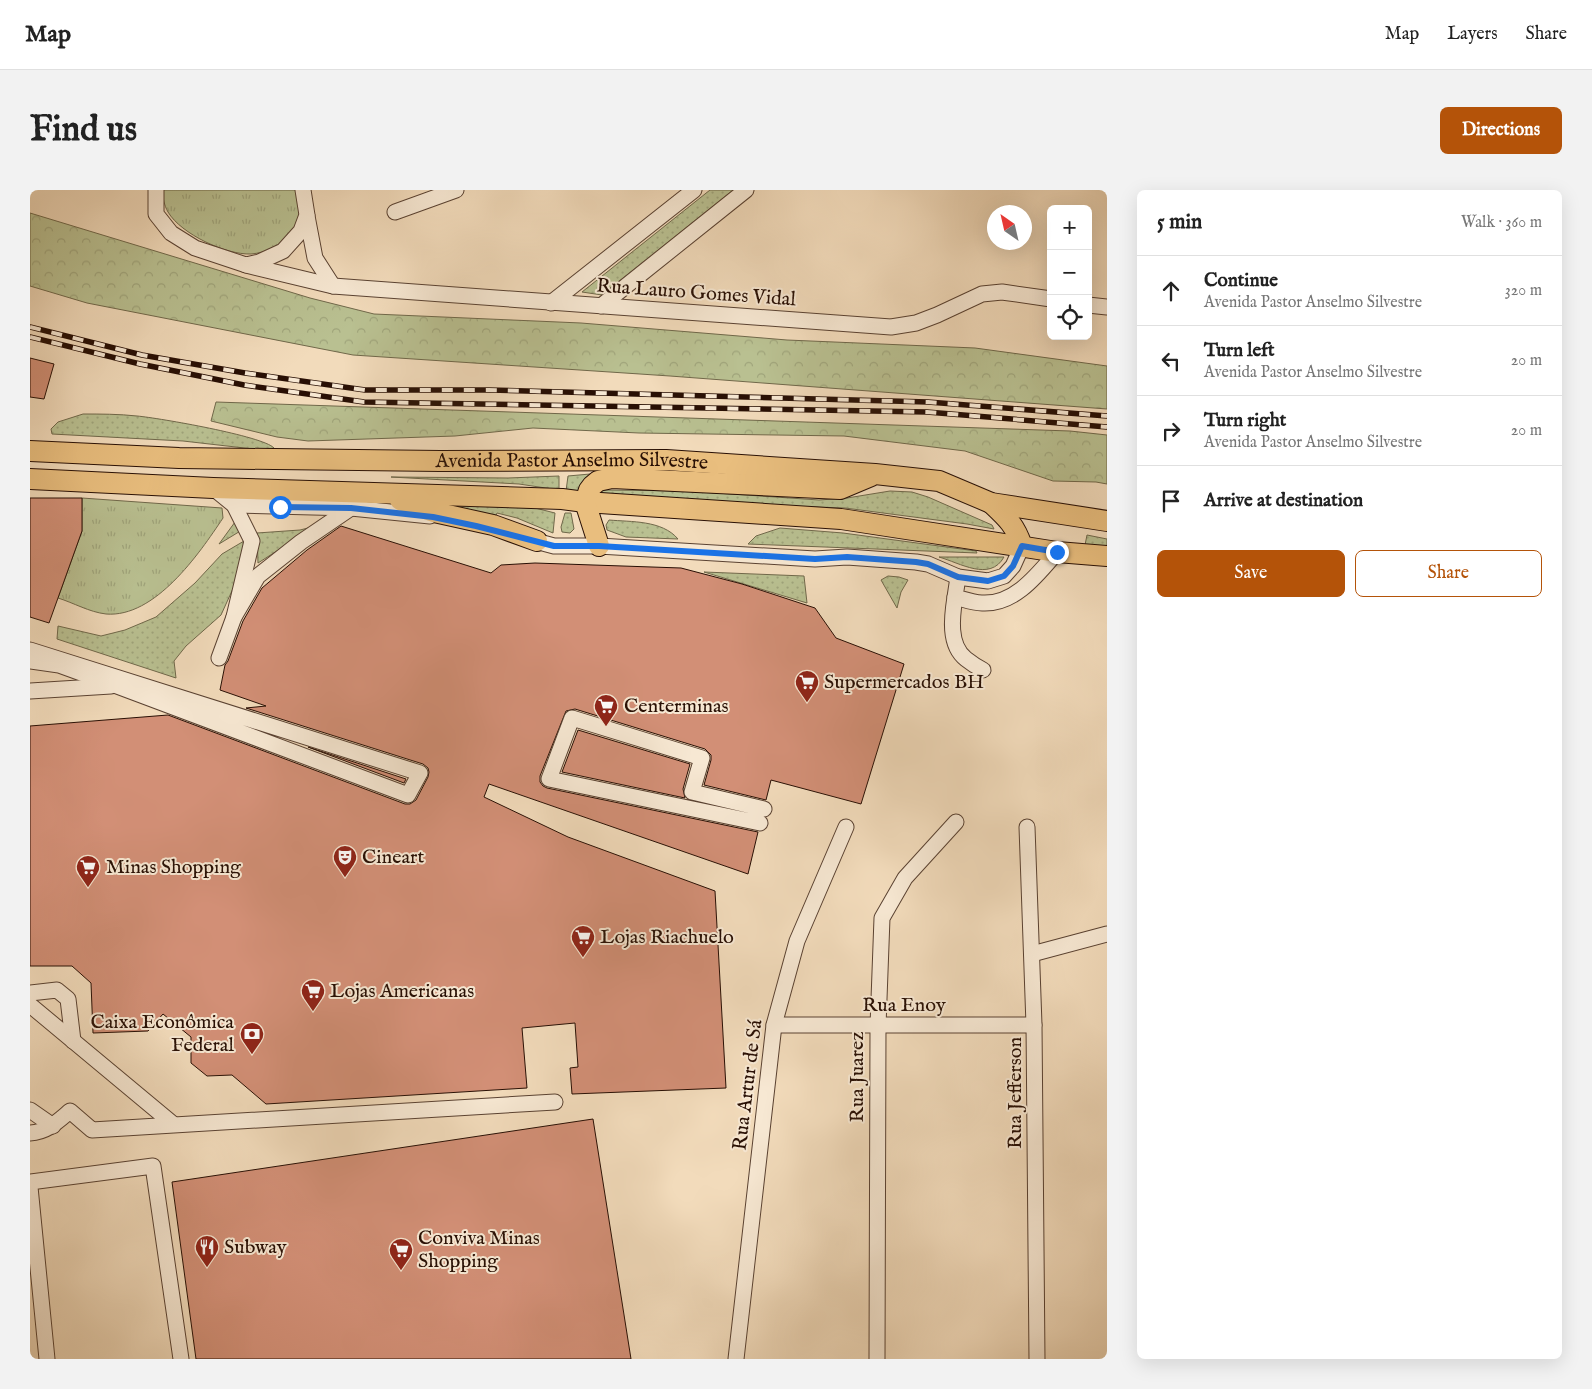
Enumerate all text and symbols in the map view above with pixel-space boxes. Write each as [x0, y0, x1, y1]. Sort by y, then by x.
text: Map [25, 19, 71, 50]
text: Map [1385, 23, 1419, 46]
text: Layers [1447, 23, 1498, 46]
text: Share [1526, 23, 1567, 46]
button: Directions [1440, 107, 1562, 154]
text: Find us [30, 108, 137, 153]
north arrow [987, 205, 1032, 250]
map controls [1047, 205, 1092, 340]
button: + [1047, 205, 1092, 250]
text: 5 min [1157, 209, 1202, 236]
text: Walk · 360 m [1461, 213, 1542, 233]
button: − [1047, 250, 1092, 295]
text: Continue [1204, 269, 1278, 293]
street label: Rua Lauro Gomes Vidal [595, 274, 797, 312]
icon: ahead [1157, 277, 1185, 305]
text: 320 m [1505, 281, 1542, 301]
text: Avenida Pastor Anselmo Silvestre [1204, 293, 1422, 313]
button: locate [1047, 295, 1092, 340]
text: Turn left [1204, 339, 1275, 363]
icon: left [1157, 347, 1185, 375]
text: 20 m [1511, 351, 1542, 371]
text: Avenida Pastor Anselmo Silvestre [1204, 363, 1422, 383]
text: Turn right [1204, 409, 1286, 433]
icon: right [1157, 417, 1185, 445]
text: 20 m [1511, 421, 1542, 441]
text: Avenida Pastor Anselmo Silvestre [1204, 433, 1422, 453]
street label: Avenida Pastor Anselmo Silvestre [434, 447, 709, 475]
icon: arrive [1157, 487, 1185, 515]
text: Arrive at destination [1204, 489, 1363, 513]
route start [269, 496, 292, 519]
route end [1046, 541, 1069, 564]
button: Save [1157, 550, 1345, 597]
button: Share [1355, 550, 1542, 597]
supermarket icon: Supermercados BH [794, 669, 820, 703]
place label: Supermercados BH [824, 670, 984, 695]
supermarket icon: Centerminas [593, 693, 619, 727]
place label: Centerminas [624, 694, 729, 719]
theatre icon: Cineart [332, 844, 358, 878]
place label: Cineart [362, 845, 424, 870]
supermarket icon: Minas Shopping [75, 854, 101, 888]
place label: Minas Shopping [106, 855, 242, 880]
supermarket icon: Lojas Riachuelo [570, 924, 596, 958]
place label: Lojas Riachuelo [600, 925, 734, 950]
supermarket icon: Lojas Americanas [300, 978, 326, 1012]
place label: Lojas Americanas [330, 979, 474, 1004]
street label: Rua Enoy [862, 993, 946, 1018]
place label: Caixa Econômica Federal [90, 1010, 235, 1058]
street label: Rua Artur de Sá [728, 1018, 768, 1152]
bank icon: Caixa Econômica Federal [239, 1021, 265, 1055]
street label: Rua Juarez [845, 1032, 870, 1122]
street label: Rua Jefferson [1003, 1037, 1028, 1149]
place label: Conviva Minas Shopping [418, 1226, 540, 1274]
restaurant icon: Subway [194, 1234, 220, 1268]
place label: Subway [224, 1235, 287, 1260]
supermarket icon: Conviva Minas Shopping [388, 1237, 414, 1271]

